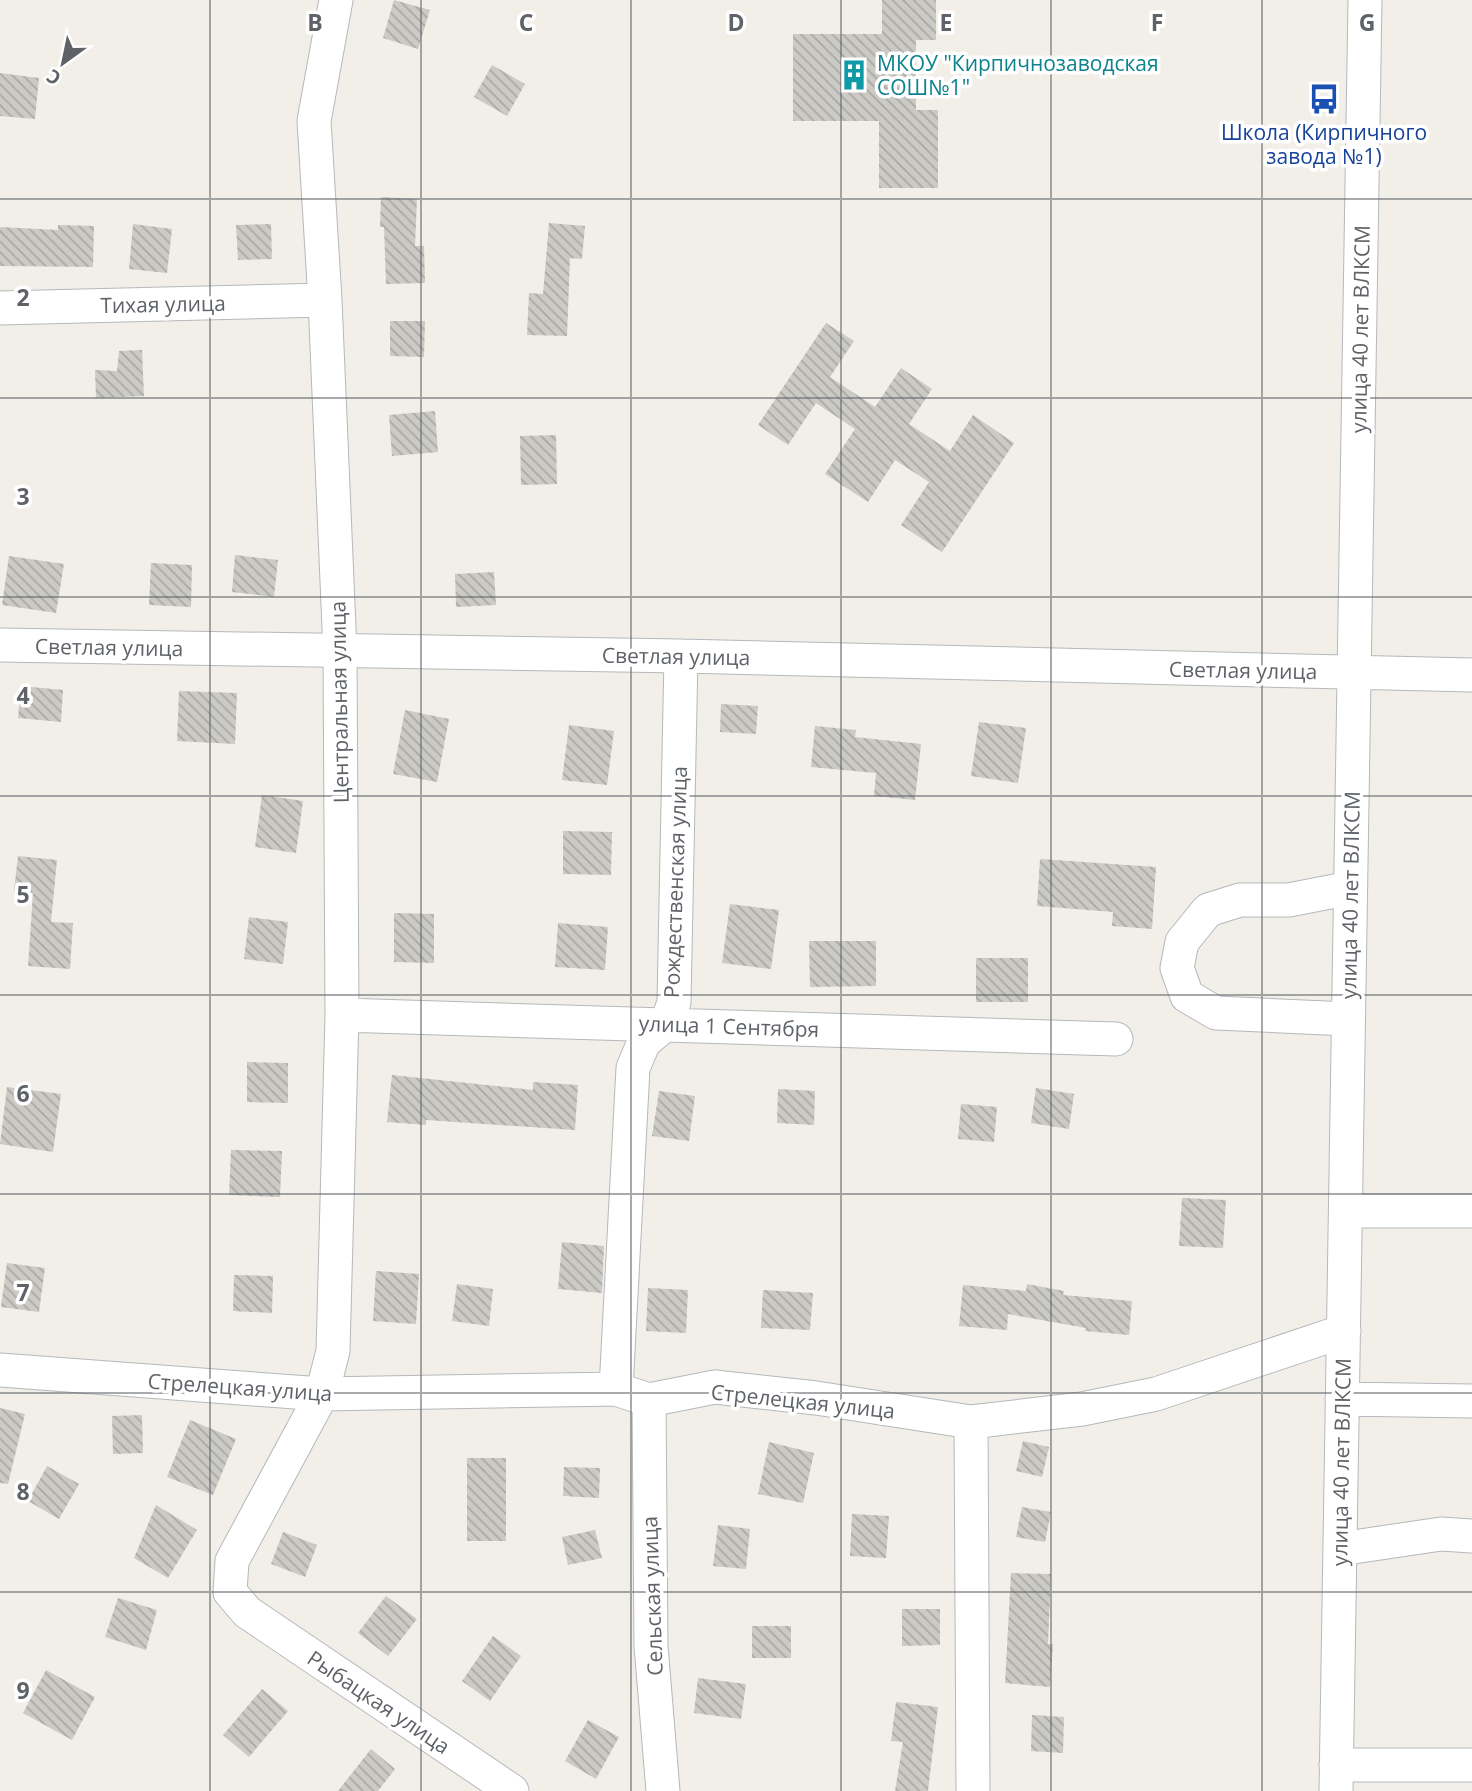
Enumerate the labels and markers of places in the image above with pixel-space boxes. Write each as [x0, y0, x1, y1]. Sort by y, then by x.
place label: МКОУ "Кирпичнозаводская СОШ№1" [877, 49, 1159, 101]
building icon: МКОУ "Кирпичнозаводская СОШ№1" [837, 58, 871, 92]
bus stop icon: Школа (Кирпичного завода №1) [1307, 82, 1341, 116]
place label: Школа (Кирпичного завода №1) [1221, 118, 1427, 170]

